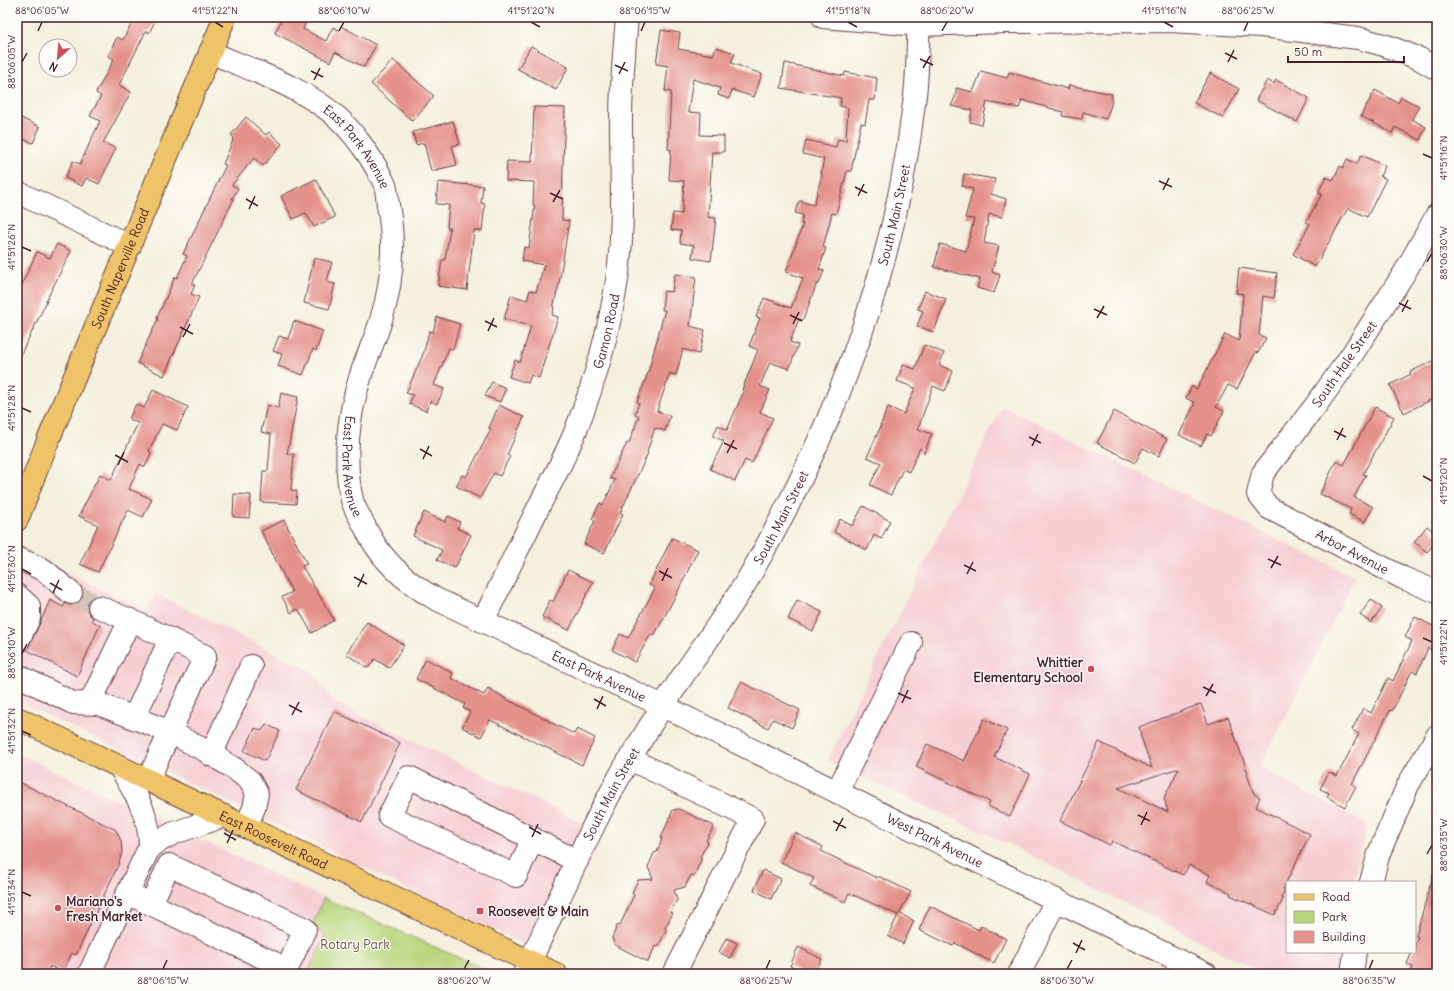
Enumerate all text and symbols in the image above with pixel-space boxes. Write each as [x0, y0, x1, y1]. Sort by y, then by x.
text: 88°06'05"W [15, 4, 69, 17]
text: 41°51'22"N [192, 4, 238, 17]
text: 88°06'10"W [318, 4, 370, 17]
text: 41°51'20"N [508, 4, 555, 17]
text: 88°06'15"W [619, 4, 671, 17]
text: 41°51'18"N [826, 4, 870, 17]
text: 88°06'20"W [920, 4, 974, 17]
text: 41°51'16"N [1142, 4, 1186, 17]
text: 88°06'25"W [1222, 4, 1274, 17]
text: 88°06'05"W [5, 35, 18, 89]
north arrow [38, 38, 78, 78]
scale bar [1288, 38, 1404, 64]
text: 50 m [1294, 44, 1323, 59]
text: N [47, 59, 60, 75]
street label: East Park Avenue [320, 101, 394, 191]
text: 41°51'16"N [1437, 136, 1450, 180]
street label: South Main Street [874, 162, 914, 268]
street label: South Naperville Road [88, 205, 153, 331]
text: 41°51'26"N [5, 224, 18, 270]
text: 88°06'30"W [1437, 226, 1450, 280]
street label: Gamon Road [590, 292, 624, 371]
street label: South Hale Street [1308, 317, 1381, 411]
text: 41°51'28"N [5, 385, 18, 431]
street label: East Park Avenue [338, 414, 366, 520]
text: 41°51'20"N [1437, 458, 1450, 505]
street label: South Main Street [750, 467, 813, 568]
street label: Arbor Avenue [1313, 526, 1392, 578]
text: 41°51'30"N [5, 545, 18, 593]
text: 41°51'22"N [1437, 619, 1450, 665]
text: 88°06'10"W [5, 627, 18, 679]
street label: East Park Avenue [549, 647, 649, 706]
place label: Whittier Elementary School [973, 654, 1084, 686]
marker: Whittier Elementary School [1086, 664, 1096, 674]
text: 41°51'32"N [5, 708, 18, 754]
street label: South Main Street [580, 744, 644, 844]
street label: East Roosevelt Road [216, 807, 331, 873]
street label: West Park Avenue [884, 810, 986, 872]
text: 88°06'35"W [1437, 818, 1450, 872]
text: 41°51'34"N [5, 869, 18, 915]
legend [1286, 881, 1416, 953]
text: Road [1322, 889, 1350, 904]
place label: Mariano's Fresh Market [66, 893, 143, 925]
marker: Mariano's Fresh Market [53, 903, 63, 913]
place label: Roosevelt & Main [488, 903, 589, 920]
marker: Roosevelt & Main [475, 906, 485, 916]
text: Park [1322, 909, 1347, 924]
text: Building [1322, 929, 1366, 944]
park label: Rotary Park [320, 936, 390, 953]
text: 88°06'15"W [137, 974, 189, 987]
text: 88°06'20"W [437, 974, 491, 987]
text: 88°06'25"W [740, 974, 792, 987]
text: 88°06'30"W [1040, 974, 1094, 987]
text: 88°06'35"W [1342, 974, 1396, 987]

